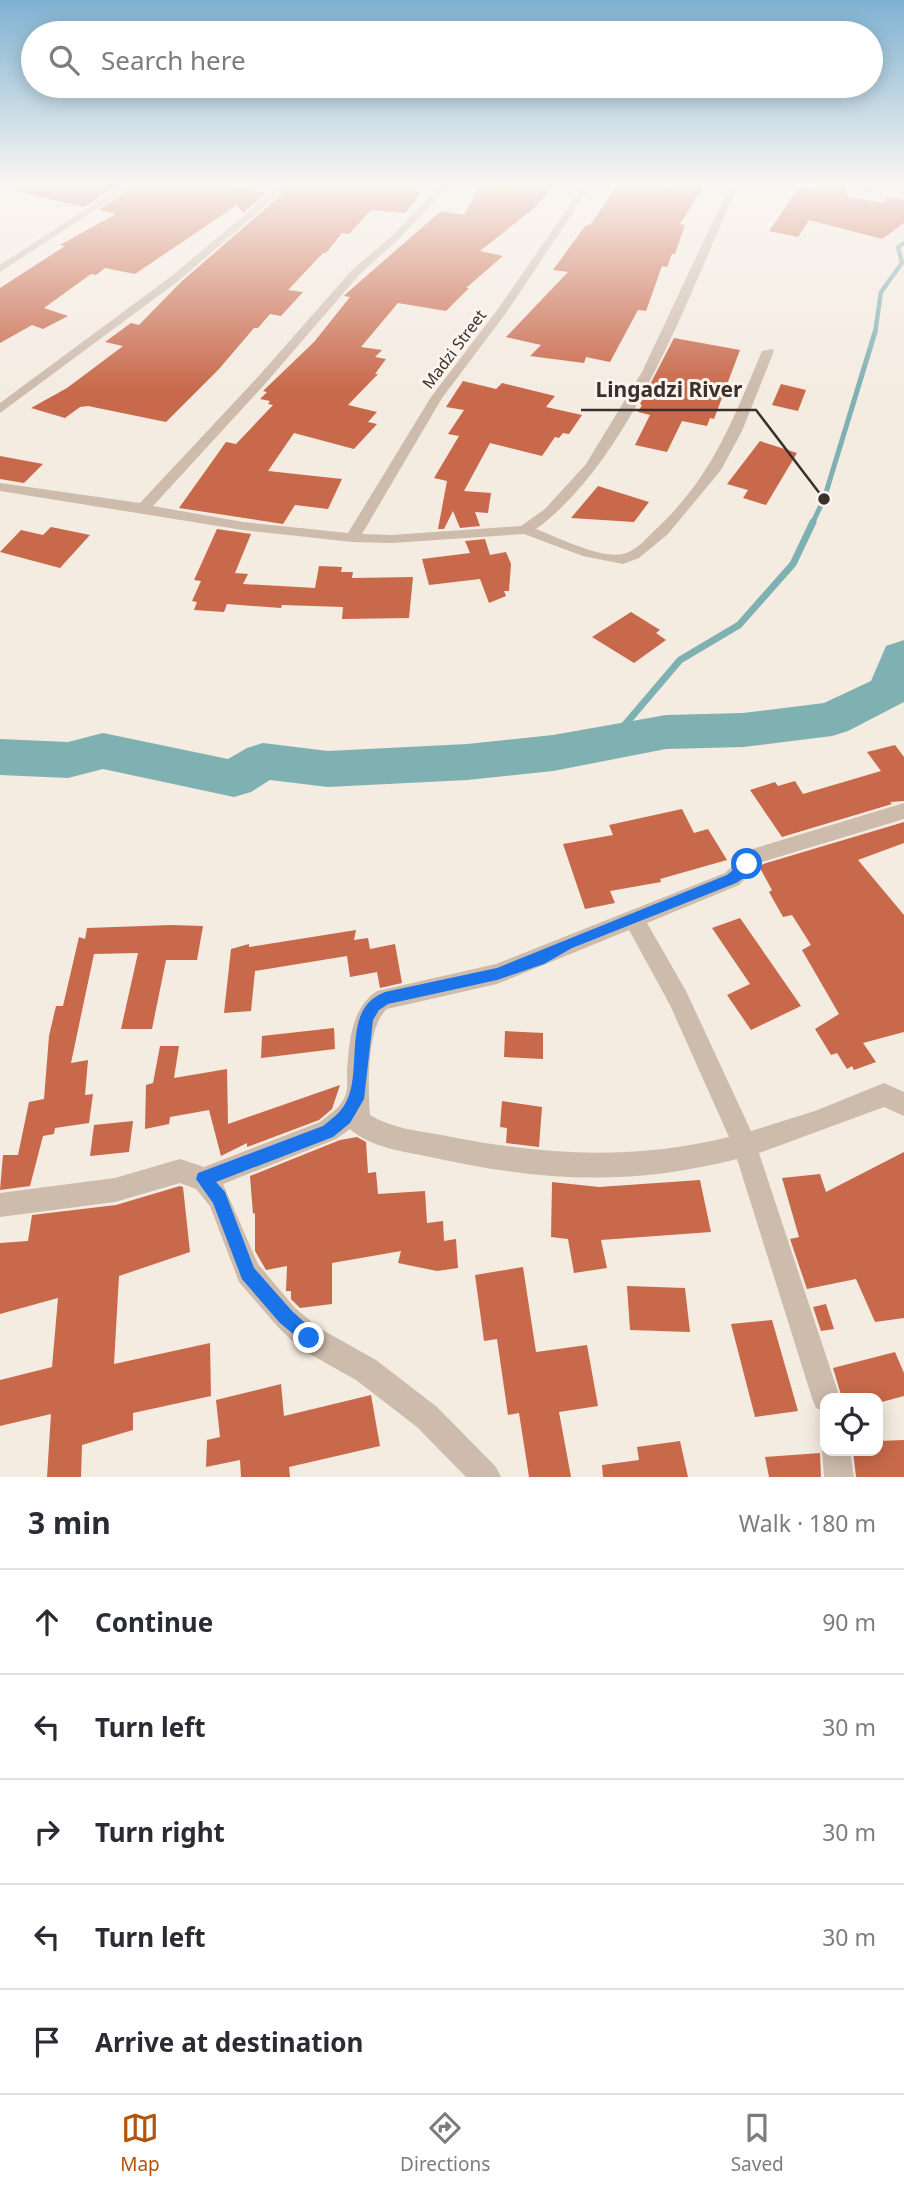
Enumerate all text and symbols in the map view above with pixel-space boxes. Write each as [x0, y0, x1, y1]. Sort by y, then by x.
search box [21, 21, 883, 98]
icon: search [45, 41, 83, 79]
text: Search here [101, 42, 246, 78]
street label: Madzi Street [417, 305, 491, 393]
callout: Lingadzi River [581, 368, 756, 410]
text: Lingadzi River [596, 375, 743, 403]
route start [731, 848, 762, 879]
route end [293, 1322, 324, 1353]
map controls [820, 1393, 883, 1456]
button: locate [820, 1393, 883, 1456]
text: 3 min [28, 1502, 111, 1543]
text: Walk · 180 m [739, 1507, 876, 1539]
icon: ahead [28, 1603, 66, 1641]
text: Continue [95, 1604, 213, 1640]
text: 90 m [822, 1606, 876, 1638]
icon: left [28, 1708, 66, 1746]
text: Turn left [95, 1709, 206, 1745]
text: 30 m [822, 1711, 876, 1743]
icon: right [28, 1813, 66, 1851]
text: Turn right [95, 1814, 225, 1850]
text: 30 m [822, 1816, 876, 1848]
icon: left [28, 1918, 66, 1956]
text: Turn left [95, 1919, 206, 1955]
text: 30 m [822, 1921, 876, 1953]
icon: arrive [28, 2023, 66, 2061]
text: Arrive at destination [95, 2024, 364, 2060]
tab: Map [120, 2109, 160, 2177]
tab: Directions [400, 2109, 490, 2177]
tab: Saved [731, 2109, 784, 2177]

